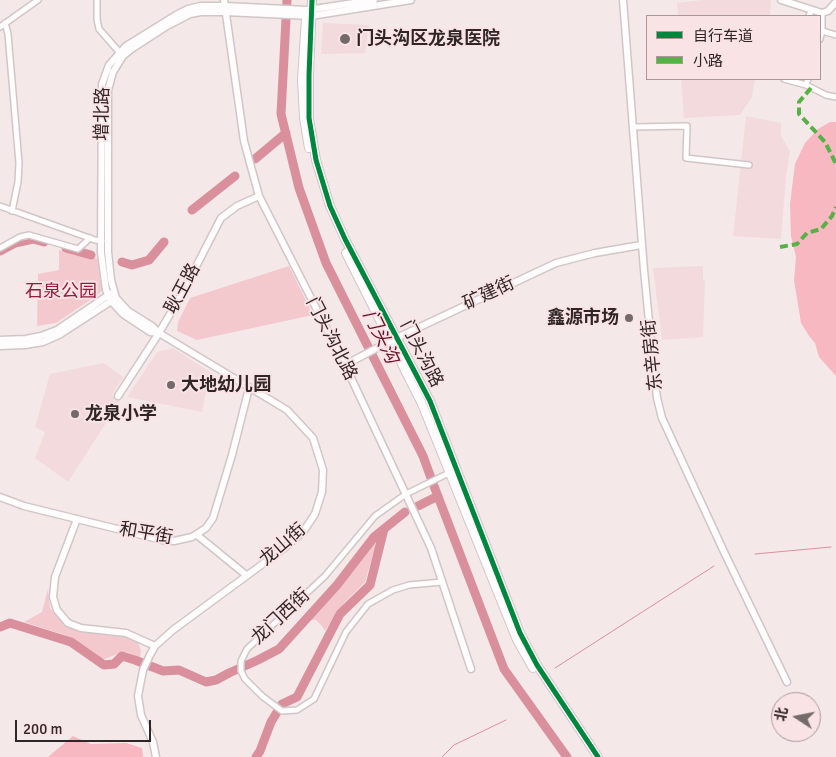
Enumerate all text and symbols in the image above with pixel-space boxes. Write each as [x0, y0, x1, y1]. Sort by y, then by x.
legend [646, 15, 821, 80]
text: 自行车道 [693, 27, 753, 45]
place label: 门头沟区龙泉医院 [356, 28, 500, 50]
marker: 门头沟区龙泉医院 [338, 32, 352, 46]
text: 小路 [693, 52, 723, 70]
street label: 增北路 [92, 87, 114, 141]
street label: 耿王路 [161, 260, 205, 318]
street label: 矿建街 [460, 273, 518, 315]
park label: 石泉公园 [25, 281, 97, 303]
street label: 门头沟北路 [301, 294, 361, 384]
water label: 门头沟 [357, 306, 403, 368]
place label: 鑫源市场 [547, 307, 619, 329]
marker: 鑫源市场 [623, 312, 635, 324]
street label: 门头沟路 [395, 317, 447, 391]
street label: 东辛房街 [638, 318, 668, 392]
place label: 大地幼儿园 [181, 374, 271, 396]
marker: 大地幼儿园 [165, 379, 177, 391]
place label: 龙泉小学 [85, 403, 157, 425]
marker: 龙泉小学 [69, 408, 81, 420]
street label: 和平街 [118, 519, 174, 549]
street label: 龙山街 [256, 519, 310, 571]
street label: 龙门西街 [247, 585, 315, 649]
north arrow [771, 692, 821, 742]
text: 北 [772, 706, 791, 723]
scale bar [18, 710, 154, 742]
text: 200 m [23, 720, 63, 738]

